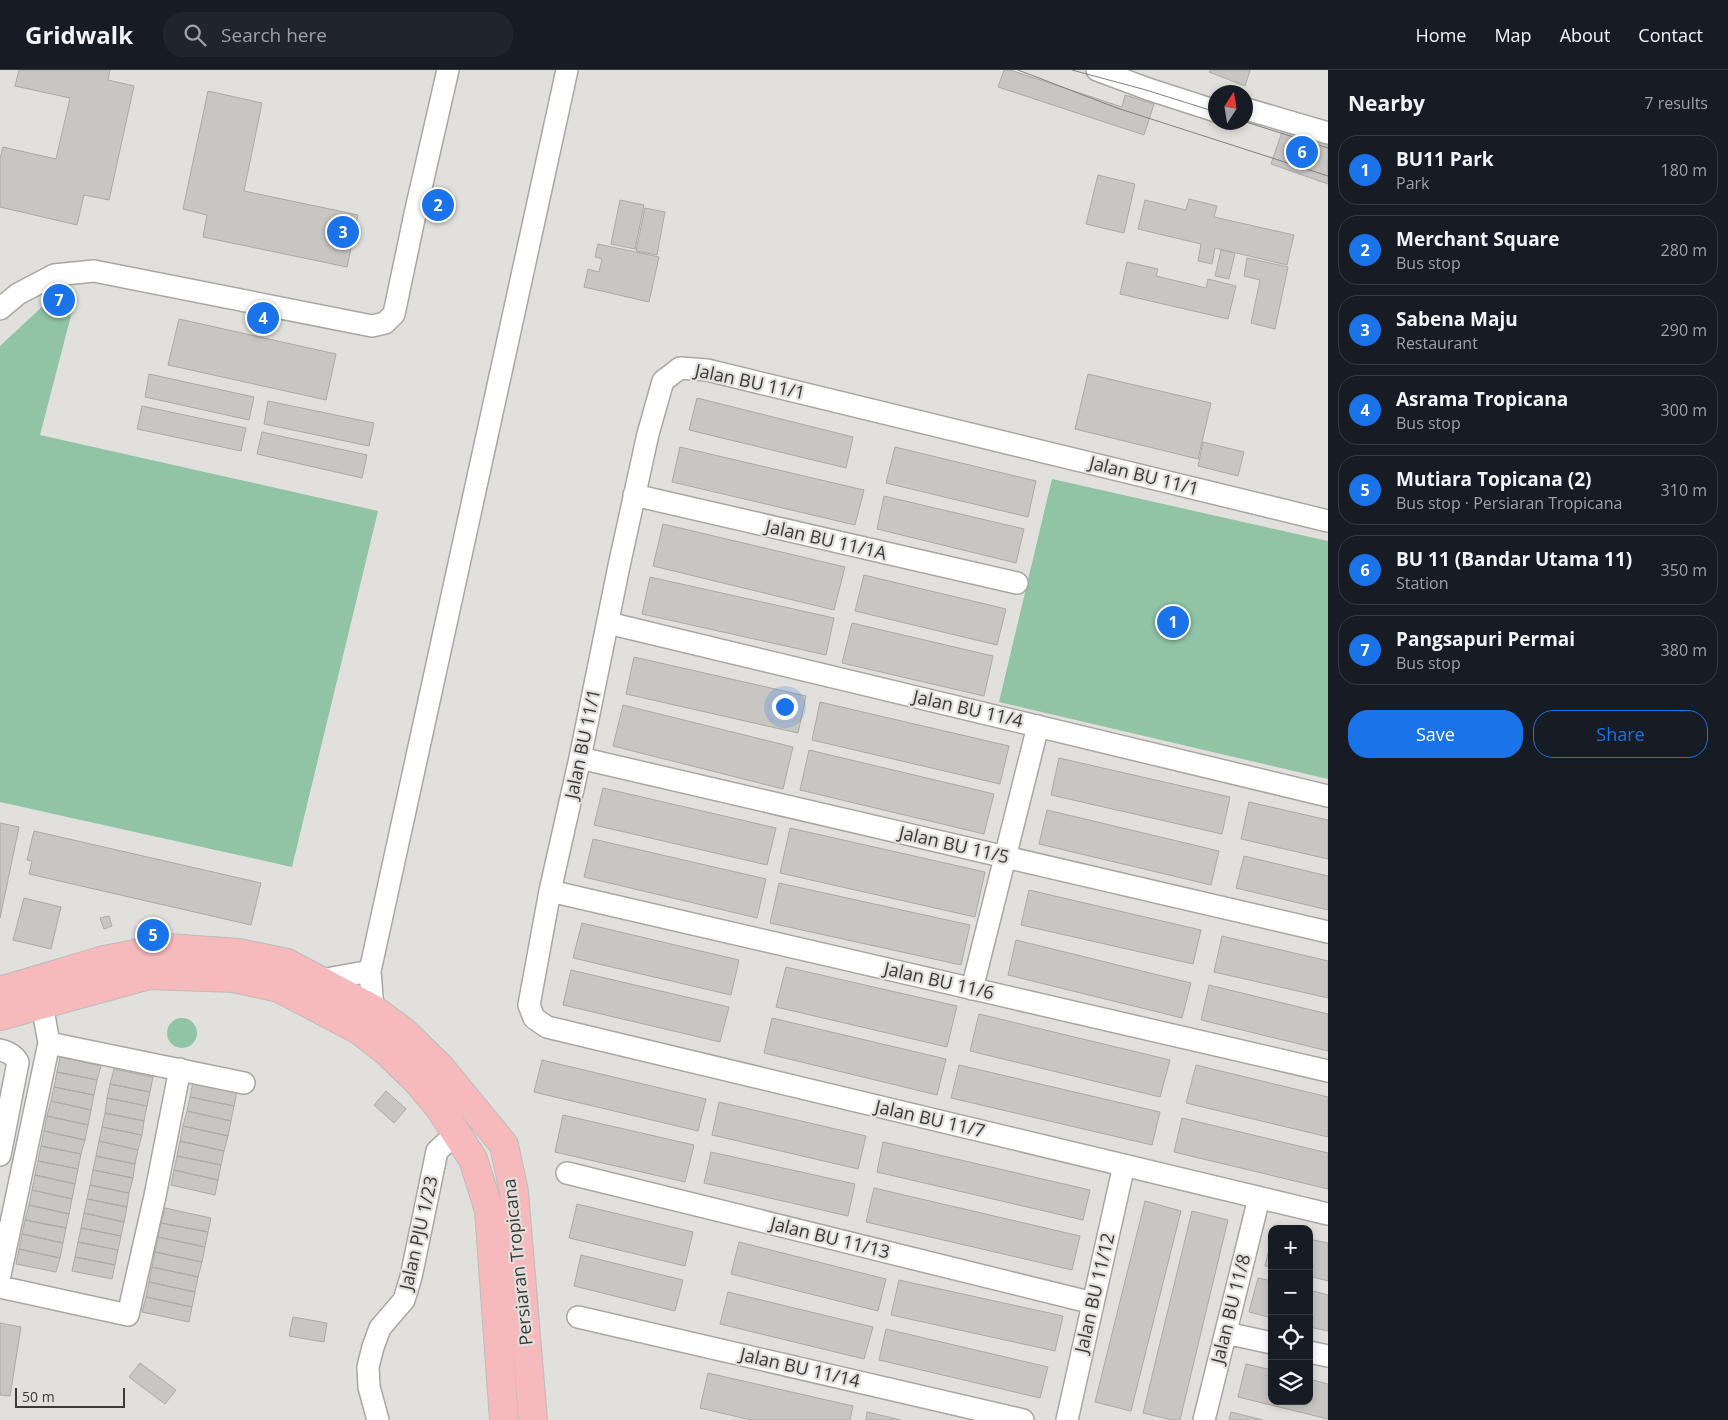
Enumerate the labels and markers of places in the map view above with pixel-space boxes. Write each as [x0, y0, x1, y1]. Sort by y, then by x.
pin: 6 [1286, 133, 1318, 171]
pin: 2 [422, 186, 454, 224]
pin: 3 [327, 213, 359, 251]
pin: 7 [43, 281, 75, 319]
pin: 4 [247, 299, 279, 337]
pin: 1 [1157, 603, 1189, 641]
pin: 5 [137, 916, 169, 954]

